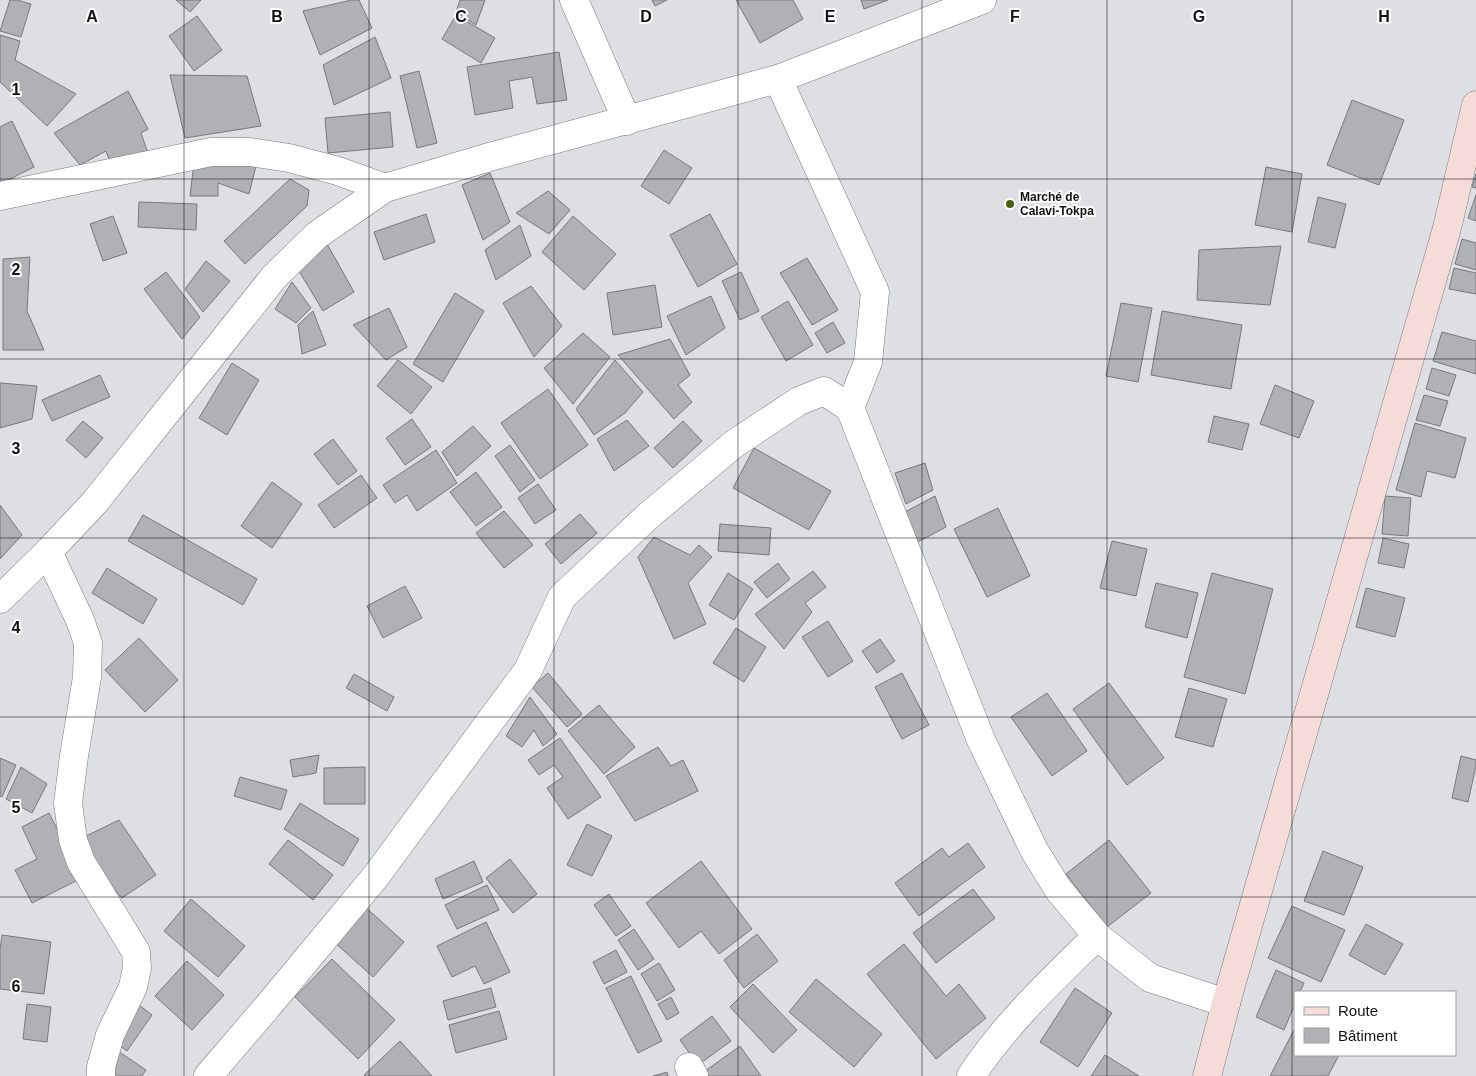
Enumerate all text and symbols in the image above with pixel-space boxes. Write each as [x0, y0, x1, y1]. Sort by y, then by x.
text: A [86, 8, 98, 25]
text: B [271, 8, 283, 25]
text: C [455, 8, 467, 25]
text: D [640, 8, 652, 25]
text: E [825, 8, 836, 25]
text: F [1010, 8, 1020, 25]
text: G [1193, 8, 1205, 25]
text: H [1378, 8, 1390, 25]
text: 1 [12, 81, 21, 98]
place label: Marché de Calavi-Tokpa [1020, 190, 1094, 218]
marker: Marché de Calavi-Tokpa [1004, 198, 1016, 210]
text: 2 [12, 261, 21, 278]
text: 3 [12, 440, 21, 457]
text: 4 [12, 619, 21, 636]
text: 5 [12, 799, 21, 816]
text: 6 [12, 978, 21, 995]
legend [1294, 991, 1456, 1056]
text: Route [1338, 1002, 1378, 1019]
text: Bâtiment [1338, 1027, 1398, 1044]

